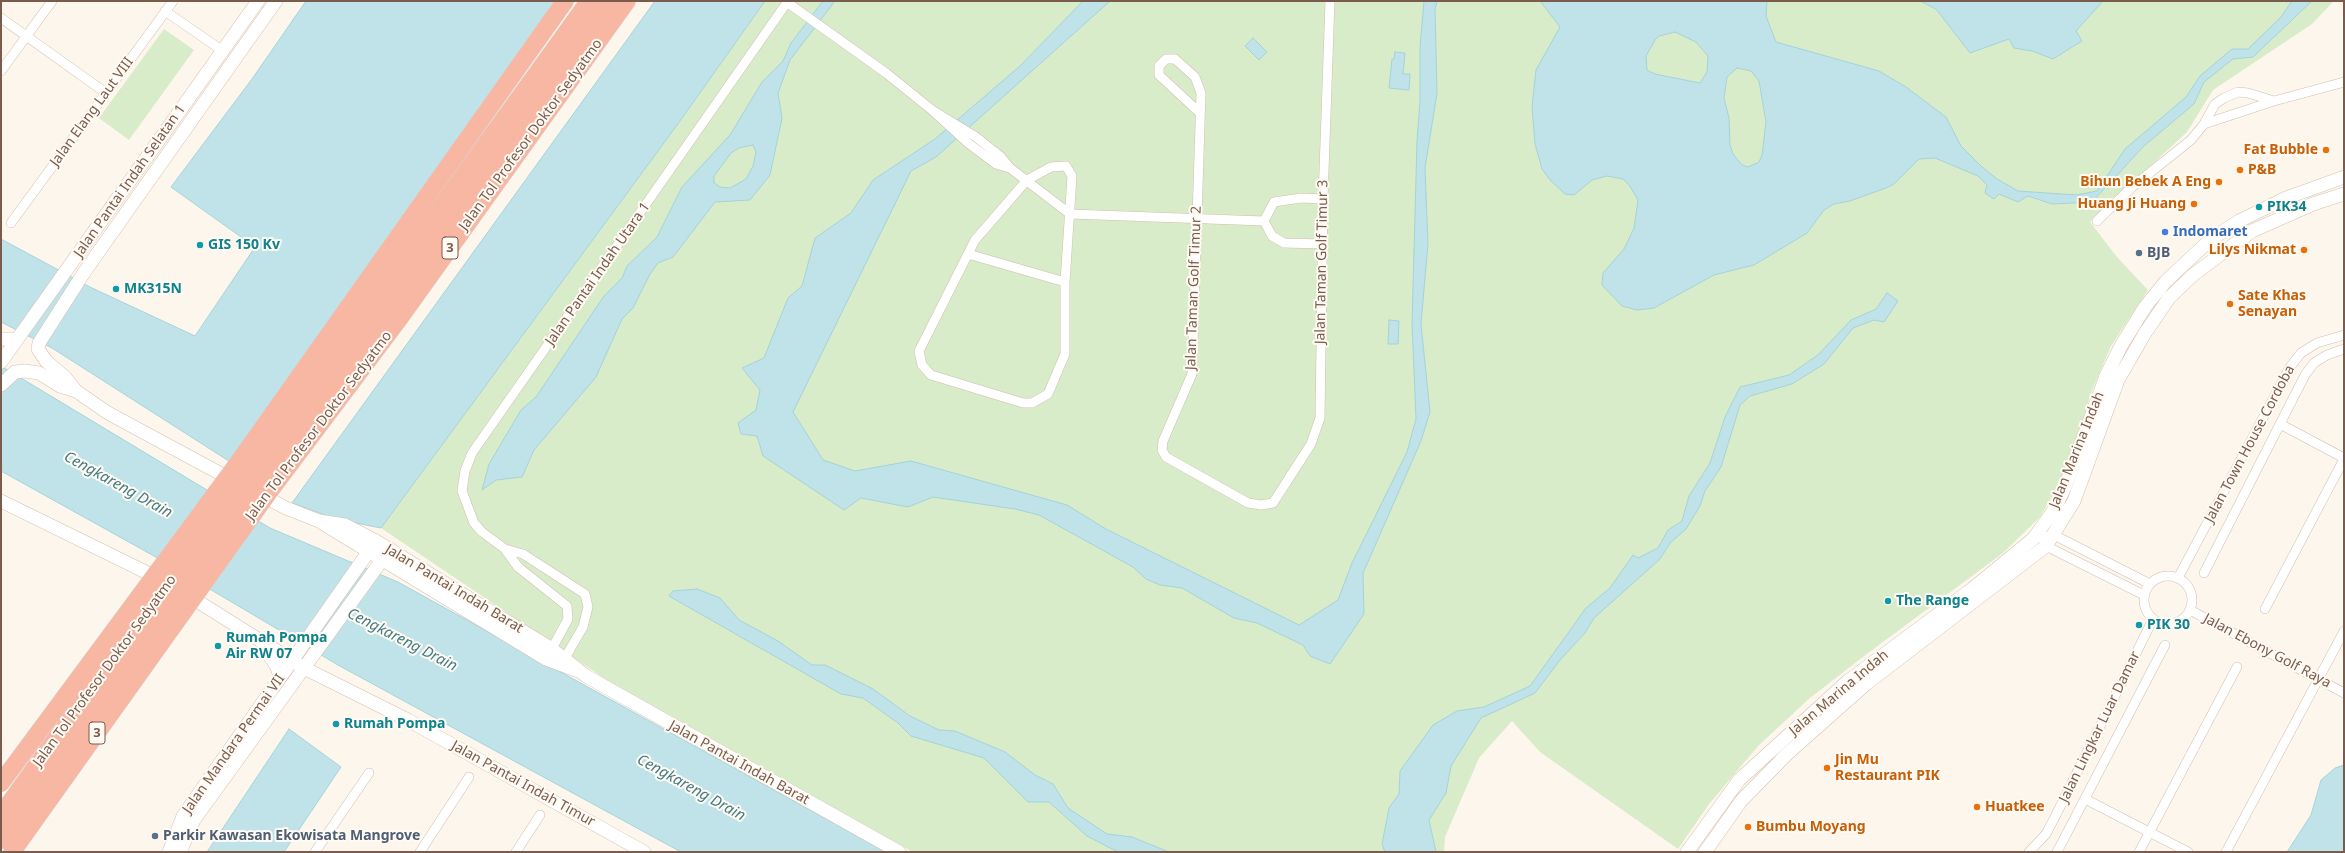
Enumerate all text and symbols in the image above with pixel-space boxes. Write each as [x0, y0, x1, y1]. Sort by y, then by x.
street label: Jalan Tol Profesor Doktor Sedyatmo [456, 36, 606, 234]
street label: Jalan Elang Laut VIII [47, 54, 137, 170]
street label: Jalan Pantai Indah Selatan 1 [71, 101, 189, 261]
place label: Fat Bubble [2244, 142, 2318, 158]
marker: Fat Bubble [2321, 145, 2331, 155]
place label: P&B [2248, 162, 2276, 178]
marker: P&B [2235, 165, 2245, 175]
place label: Bihun Bebek A Eng [2080, 174, 2211, 190]
marker: Bihun Bebek A Eng [2214, 177, 2224, 187]
street label: Jalan Taman Golf Timur 3 [1312, 180, 1332, 344]
place label: Huang Ji Huang [2078, 196, 2186, 212]
street label: Jalan Pantai Indah Utara 1 [542, 199, 654, 349]
marker: Huang Ji Huang [2189, 199, 2199, 209]
place label: PIK34 [2267, 199, 2306, 215]
marker: PIK34 [2254, 202, 2264, 212]
street label: Jalan Taman Golf Timur 2 [1183, 206, 1205, 370]
place label: Indomaret [2173, 224, 2248, 240]
marker: Indomaret [2160, 227, 2170, 237]
place label: GIS 150 Kv [208, 237, 280, 253]
road number: 3 [442, 237, 458, 259]
marker: GIS 150 Kv [195, 240, 205, 250]
place label: Lilys Nikmat [2209, 242, 2296, 258]
place label: BJB [2147, 245, 2170, 261]
marker: Lilys Nikmat [2299, 245, 2309, 255]
marker: BJB [2134, 248, 2144, 258]
place label: MK315N [124, 281, 182, 297]
marker: MK315N [111, 284, 121, 294]
place label: Sate Khas Senayan [2238, 288, 2306, 320]
marker: Sate Khas Senayan [2225, 299, 2235, 309]
street label: Jalan Tol Profesor Doktor Sedyatmo [242, 328, 396, 524]
street label: Jalan Town House Cordoba [2201, 362, 2299, 526]
street label: Jalan Marina Indah [2046, 389, 2108, 511]
water label: Cengkareng Drain [61, 448, 175, 522]
street label: Jalan Pantai Indah Barat [382, 541, 526, 637]
street label: Jalan Tol Profesor Doktor Sedyatmo [30, 572, 180, 770]
place label: The Range [1896, 593, 1969, 609]
marker: The Range [1883, 596, 1893, 606]
water label: Cengkareng Drain [344, 605, 460, 675]
street label: Jalan Ebony Golf Raya [2200, 610, 2334, 692]
place label: PIK 30 [2147, 617, 2190, 633]
marker: PIK 30 [2134, 620, 2144, 630]
place label: Rumah Pompa Air RW 07 [226, 630, 327, 662]
marker: Rumah Pompa Air RW 07 [213, 641, 223, 651]
street label: Jalan Marina Indah [1786, 647, 1892, 739]
street label: Jalan Lingkar Luar Damar [2056, 649, 2144, 805]
street label: Jalan Mandara Permai VII [179, 671, 289, 817]
place label: Rumah Pompa [344, 716, 445, 732]
street label: Jalan Pantai Indah Barat [666, 717, 812, 809]
marker: Rumah Pompa [331, 719, 341, 729]
road number: 3 [89, 722, 105, 744]
street label: Jalan Pantai Indah Timur [448, 737, 598, 831]
water label: Cengkareng Drain [634, 751, 748, 825]
place label: Jin Mu Restaurant PIK [1835, 752, 1940, 784]
marker: Jin Mu Restaurant PIK [1822, 763, 1832, 773]
place label: Huatkee [1985, 799, 2045, 815]
marker: Huatkee [1972, 802, 1982, 812]
place label: Bumbu Moyang [1756, 819, 1866, 835]
marker: Bumbu Moyang [1743, 822, 1753, 832]
place label: Parkir Kawasan Ekowisata Mangrove [163, 828, 420, 844]
marker: Parkir Kawasan Ekowisata Mangrove [150, 831, 160, 841]

